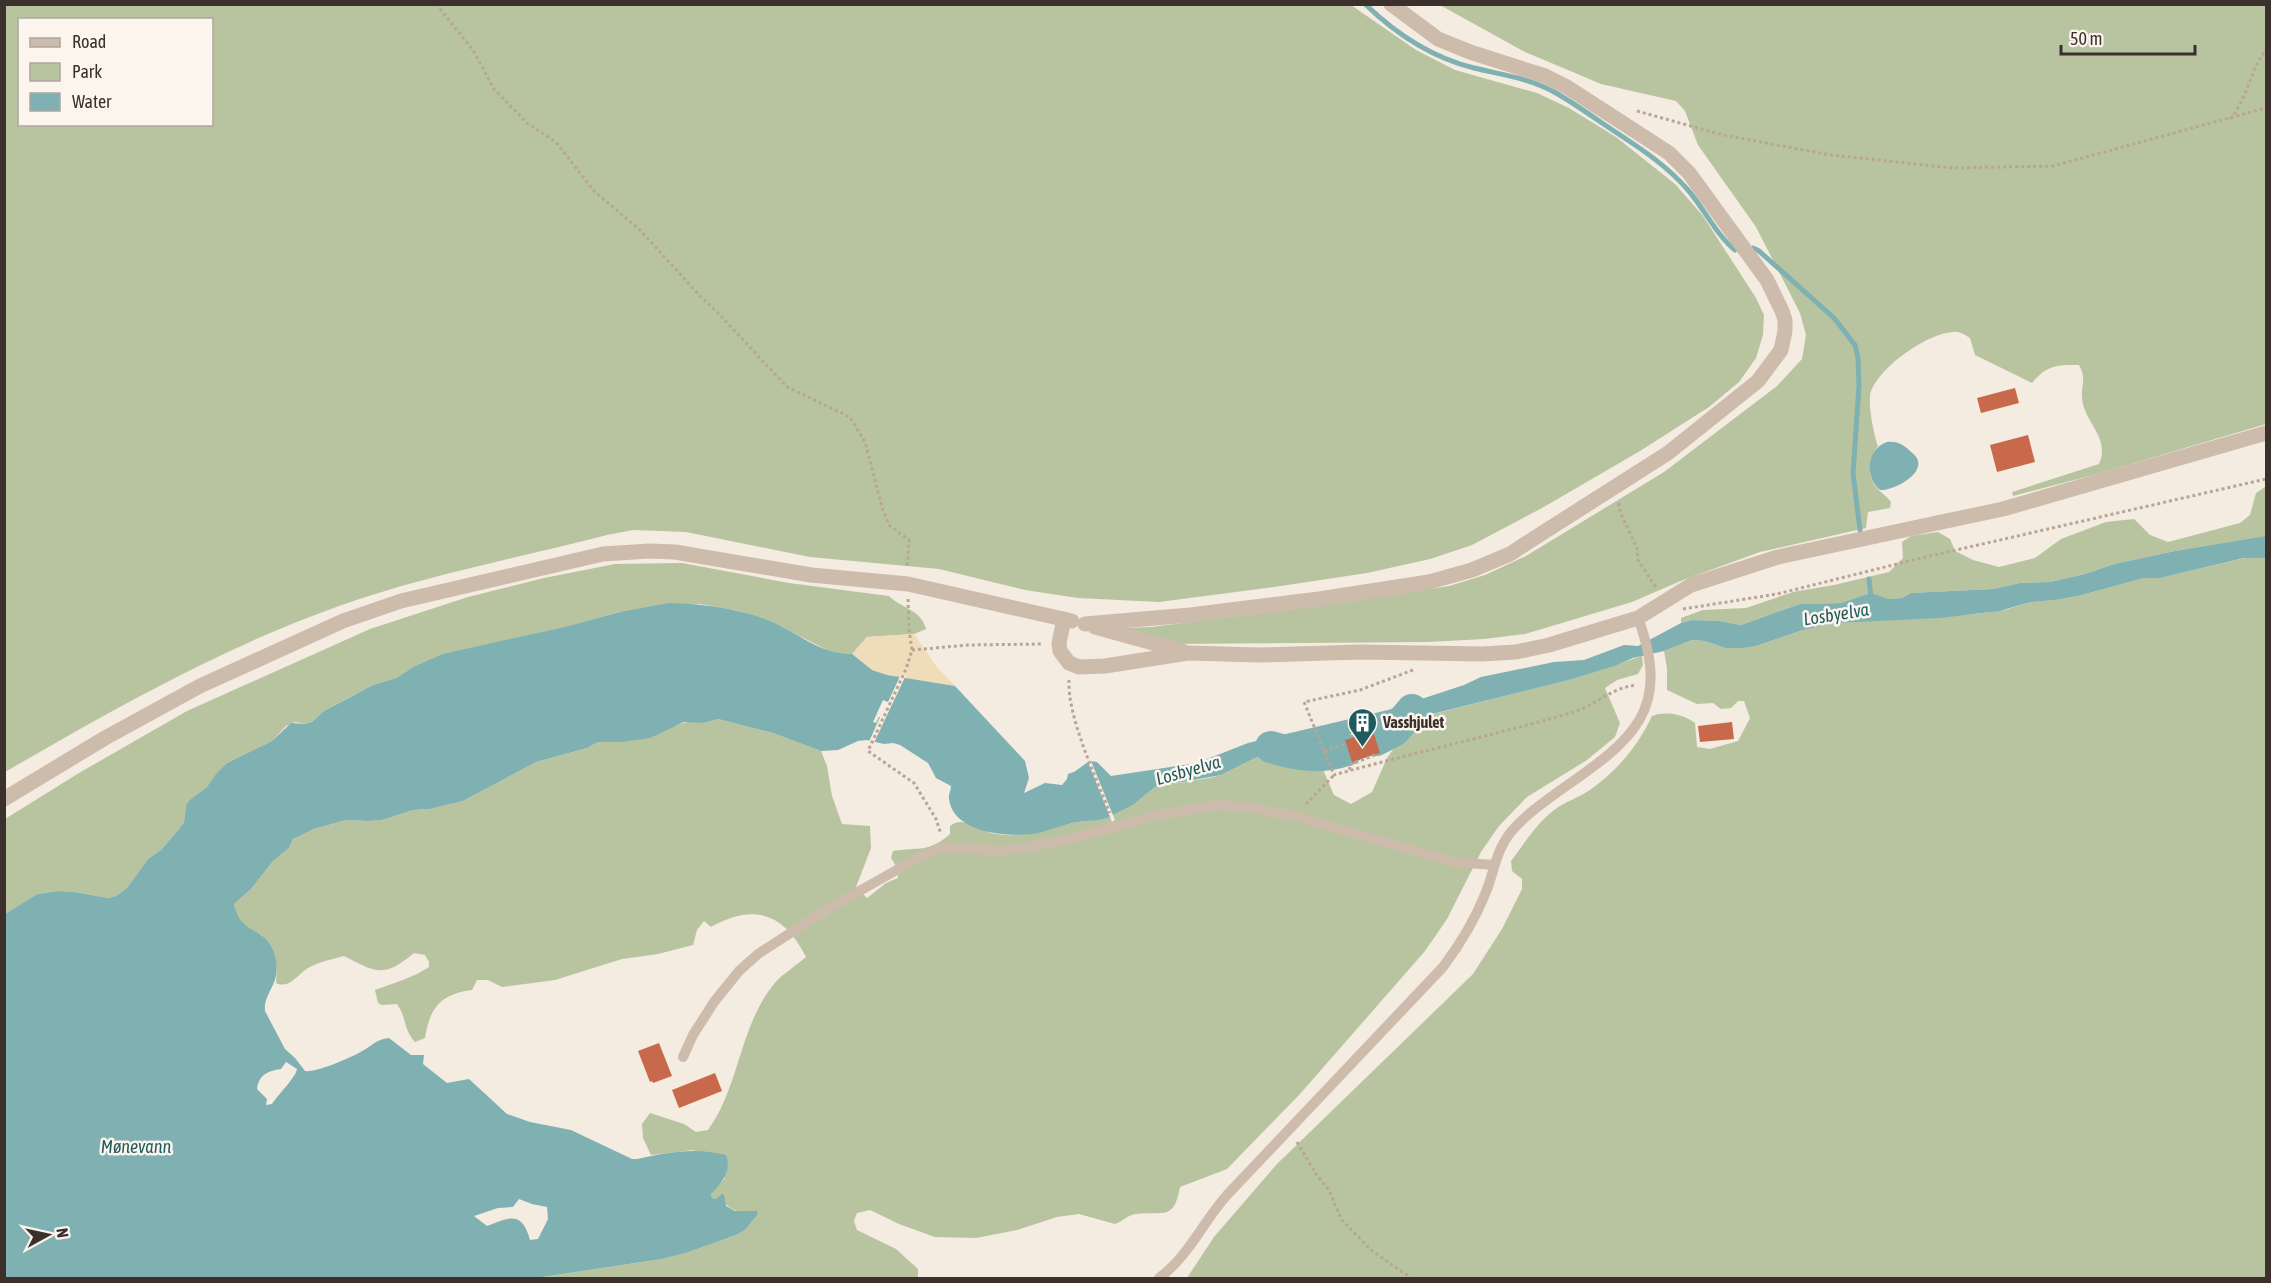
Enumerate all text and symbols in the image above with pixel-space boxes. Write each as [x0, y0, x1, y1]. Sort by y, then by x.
legend [18, 18, 213, 126]
scale bar [2061, 18, 2194, 56]
text: 50 m [2070, 28, 2102, 49]
text: Road [72, 31, 106, 52]
text: Park [72, 61, 102, 82]
text: Water [72, 91, 112, 112]
water label: Losbyelva [1802, 598, 1871, 630]
building icon: Vasshjulet [1346, 706, 1378, 748]
place label: Vasshjulet [1382, 713, 1445, 731]
water label: Losbyelva [1153, 751, 1223, 789]
water label: Mønevann [101, 1136, 171, 1157]
north arrow [18, 1205, 78, 1265]
text: N [53, 1227, 72, 1239]

